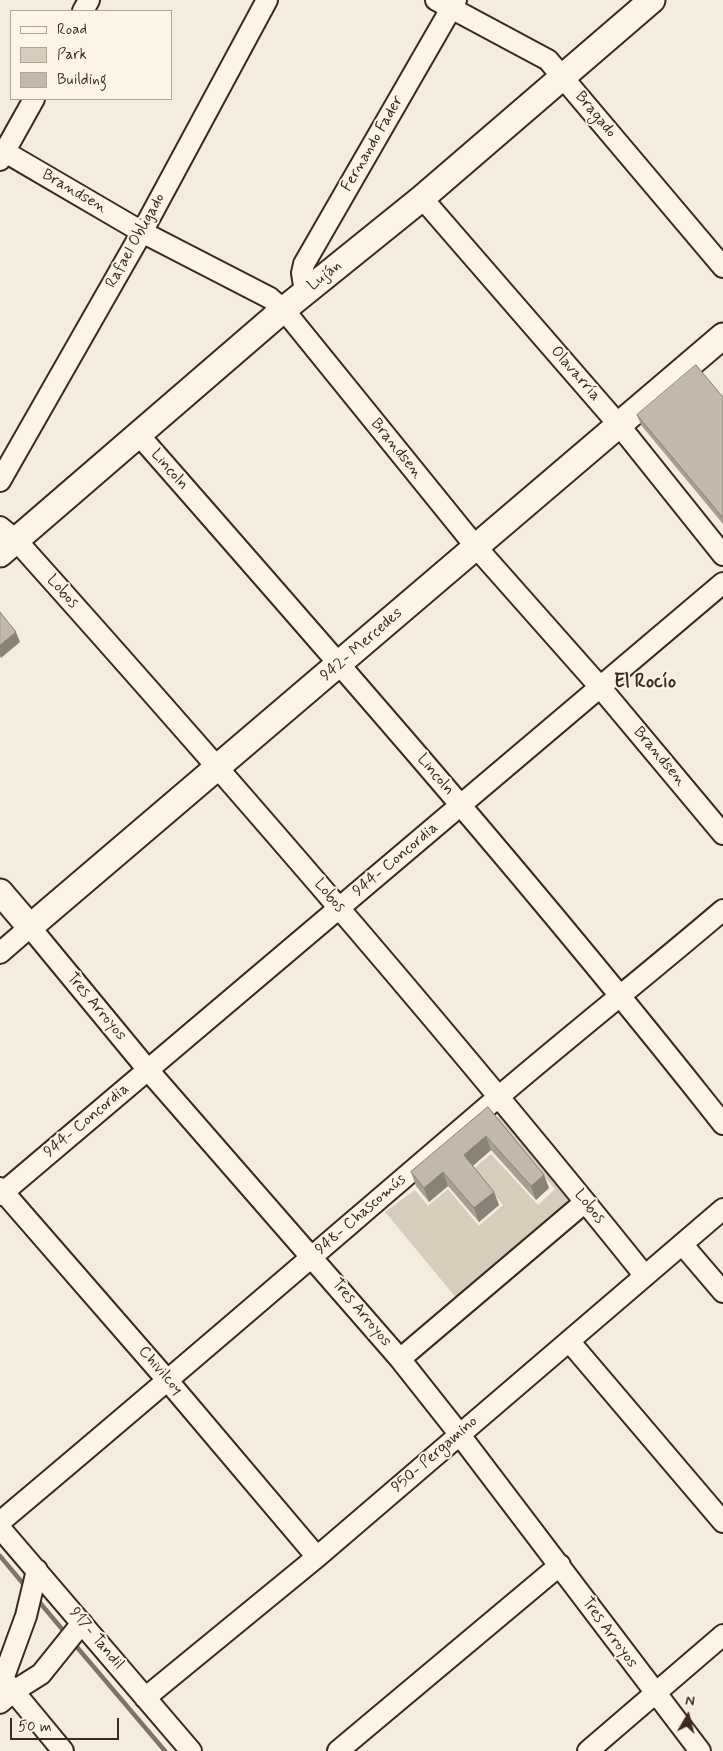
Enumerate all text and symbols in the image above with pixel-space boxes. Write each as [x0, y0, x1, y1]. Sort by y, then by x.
legend [10, 10, 172, 100]
text: Road [57, 20, 87, 40]
text: Park [57, 45, 87, 65]
text: Building [57, 70, 107, 90]
street label: Bragado [570, 88, 620, 142]
street label: Fernando Fader [338, 93, 408, 195]
street label: Brandsen [38, 166, 110, 218]
street label: Rafael Obligado [102, 190, 170, 292]
street label: Luján [304, 257, 346, 295]
street label: Olavarría [546, 342, 604, 406]
street label: Brandsen [366, 415, 426, 483]
street label: Lincoln [146, 445, 192, 495]
street label: Lobos [42, 571, 82, 613]
street label: 942- Mercedes [317, 604, 407, 686]
district label: El Rocío [614, 672, 676, 694]
street label: Brandsen [629, 723, 689, 791]
street label: Lincoln [412, 750, 458, 800]
street label: 944- Concordia [349, 819, 443, 901]
street label: Lobos [309, 875, 349, 917]
street label: Tres Arroyos [62, 969, 130, 1045]
street label: 944- Concordia [40, 1080, 134, 1162]
street label: 948- Chascomús [312, 1170, 410, 1260]
street label: Lobos [569, 1186, 609, 1228]
street label: Tres Arroyos [327, 1275, 395, 1351]
street label: Chivilcoy [134, 1343, 186, 1399]
street label: 950- Pergamino [388, 1412, 482, 1498]
street label: Tres Arroyos [577, 1594, 641, 1672]
street label: 917- Tandil [64, 1604, 128, 1674]
north arrow [663, 1691, 713, 1741]
text: N [684, 1692, 696, 1711]
scale bar [12, 1708, 121, 1740]
text: 50 m [18, 1717, 52, 1737]

